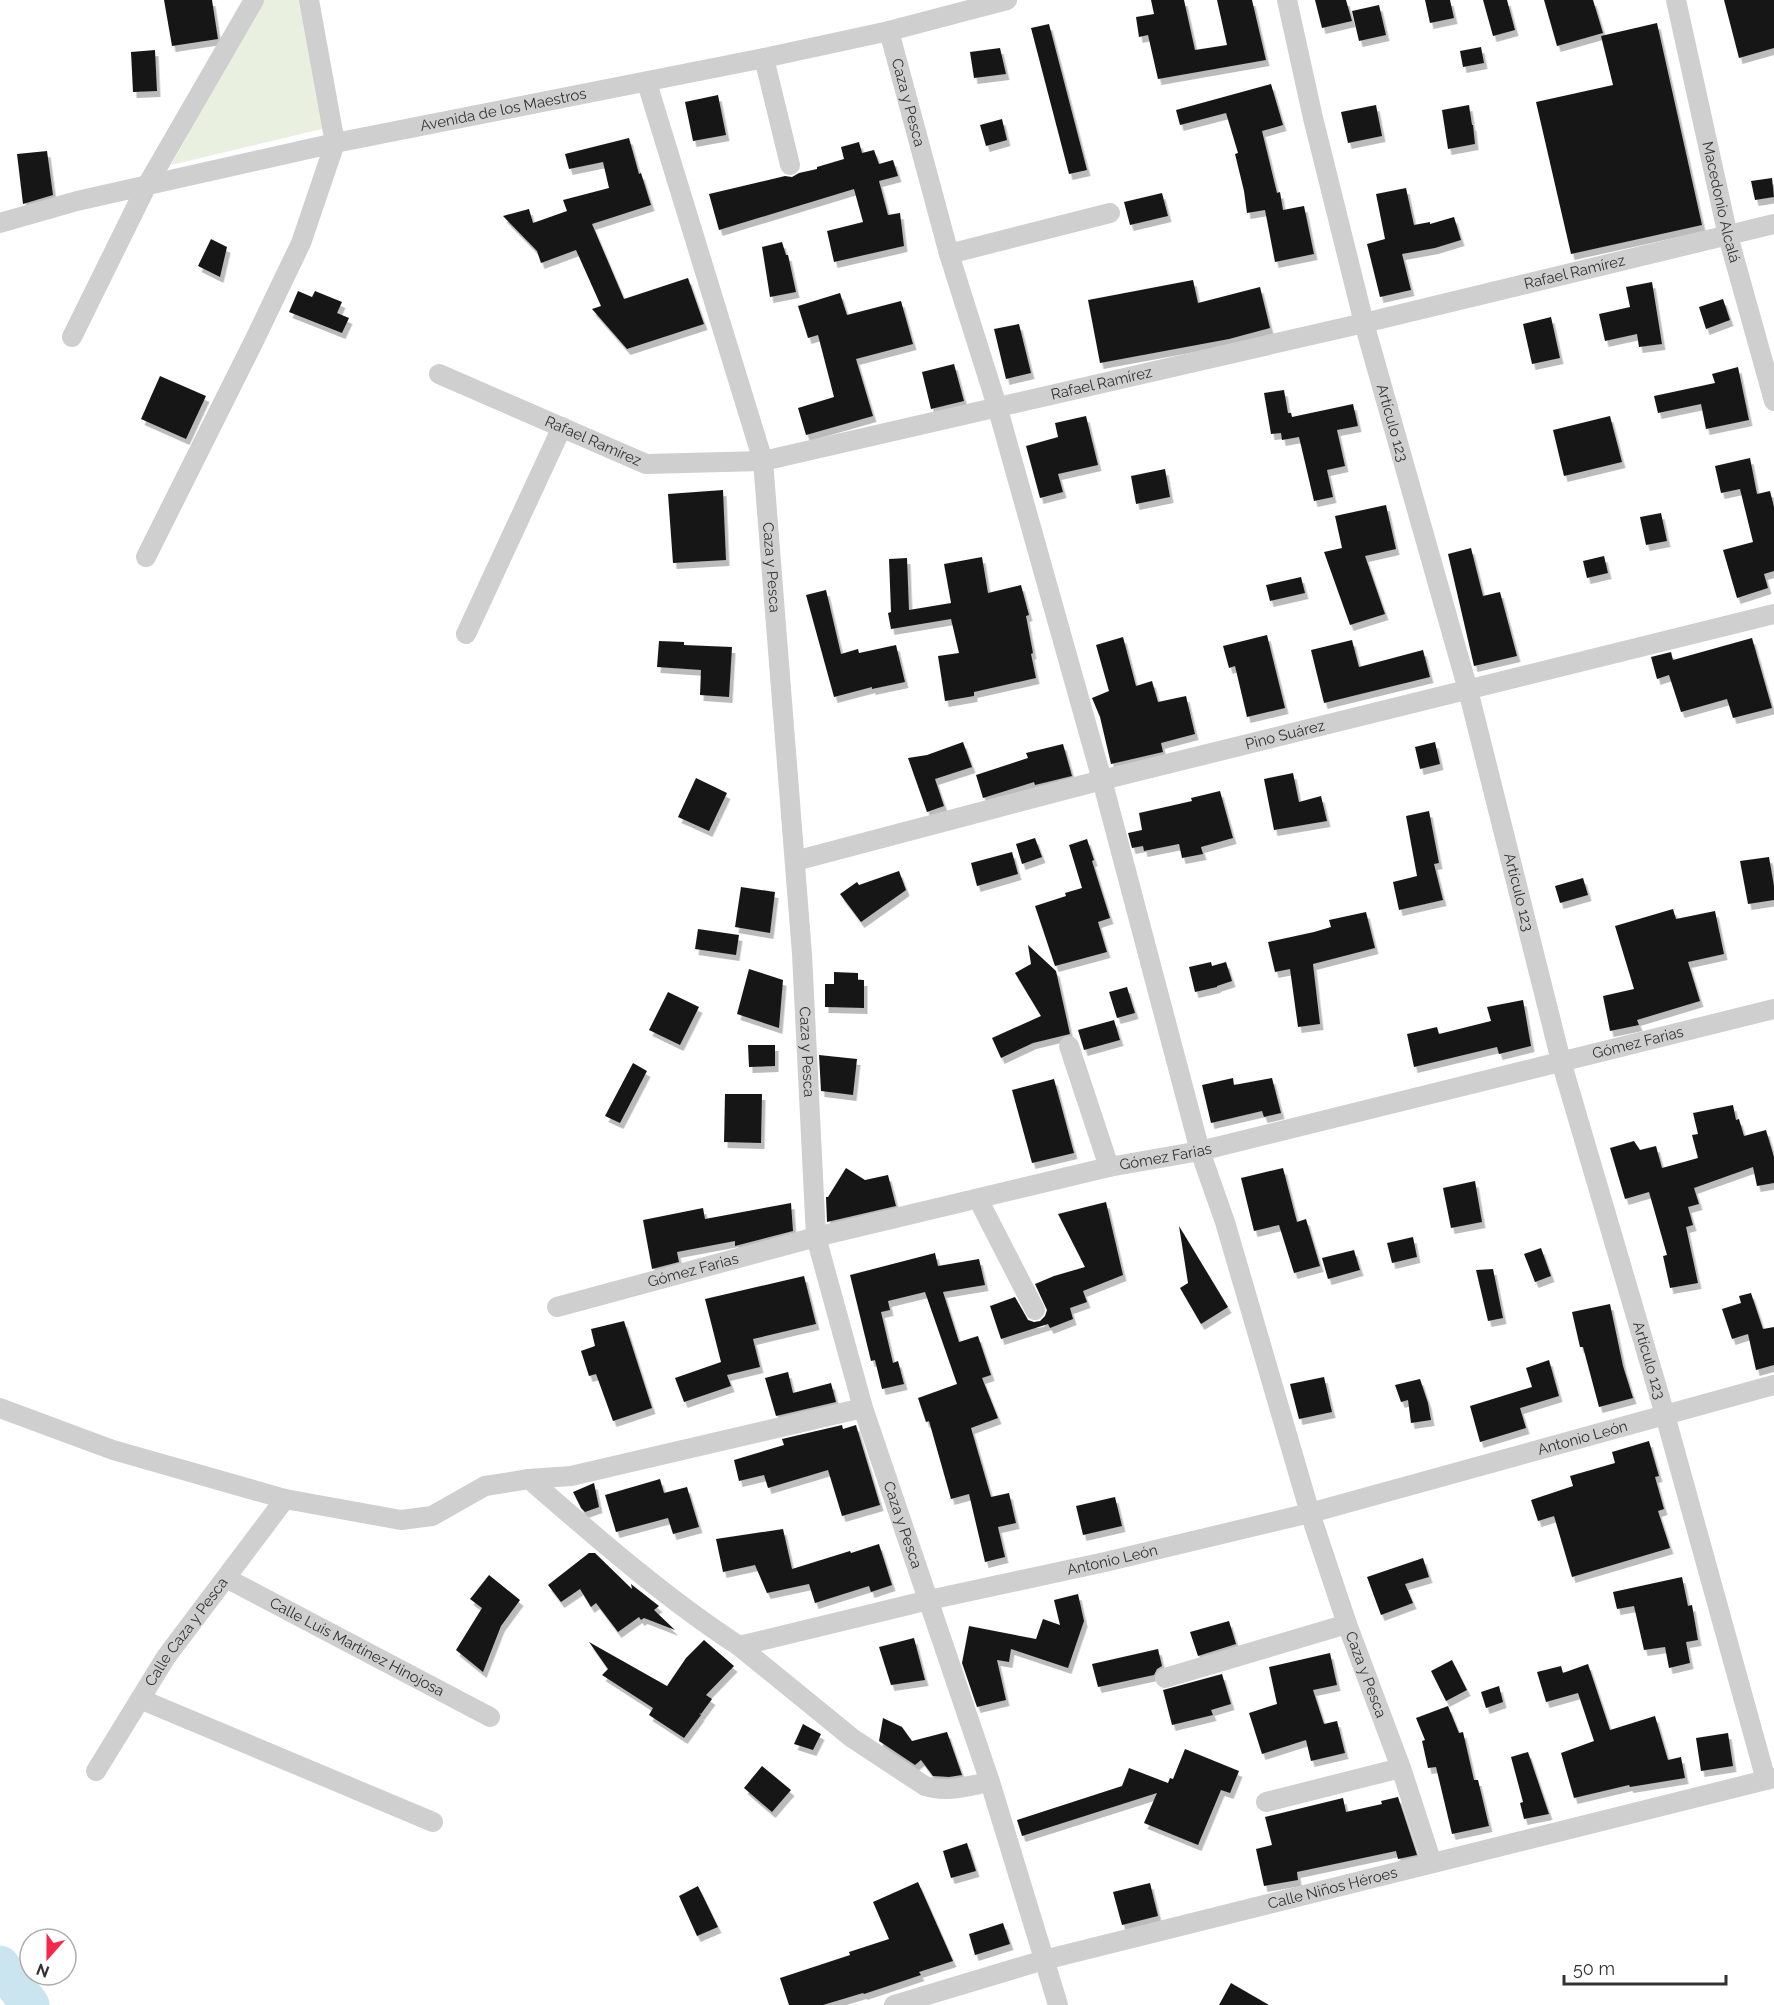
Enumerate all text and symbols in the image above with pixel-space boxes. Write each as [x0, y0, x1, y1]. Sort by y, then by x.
street label: Caza y Pesca [888, 56, 929, 149]
street label: Avenida de los Maestros [418, 84, 588, 135]
street label: Macedonio Alcalá [1698, 140, 1744, 265]
street label: Rafael Ramírez [1522, 251, 1627, 293]
street label: Rafael Ramírez [1049, 363, 1154, 404]
street label: Artículo 123 [1373, 382, 1412, 464]
street label: Rafael Ramírez [542, 412, 644, 470]
street label: Caza y Pesca [759, 521, 784, 613]
street label: Pino Suárez [1243, 716, 1327, 753]
street label: Artículo 123 [1500, 851, 1537, 933]
street label: Caza y Pesca [796, 1006, 818, 1098]
street label: Gómez Farias [1590, 1023, 1685, 1063]
street label: Gómez Farias [1118, 1139, 1214, 1174]
street label: Gómez Farias [646, 1249, 741, 1291]
street label: Artículo 123 [1629, 1319, 1669, 1401]
street label: Antonio León [1536, 1417, 1630, 1459]
street label: Caza y Pesca [880, 1479, 926, 1571]
street label: Antonio León [1065, 1541, 1159, 1579]
street label: Calle Caza y Pesca [141, 1574, 232, 1690]
street label: Calle Luis Martínez Hinojosa [267, 1594, 447, 1700]
street label: Caza y Pesca [1342, 1629, 1390, 1720]
street label: Calle Niños Héroes [1266, 1863, 1399, 1913]
north arrow [18, 1927, 78, 1987]
scale bar [1564, 1948, 1726, 1986]
text: 50 m [1573, 1958, 1615, 1979]
text: N [34, 1959, 52, 1982]

